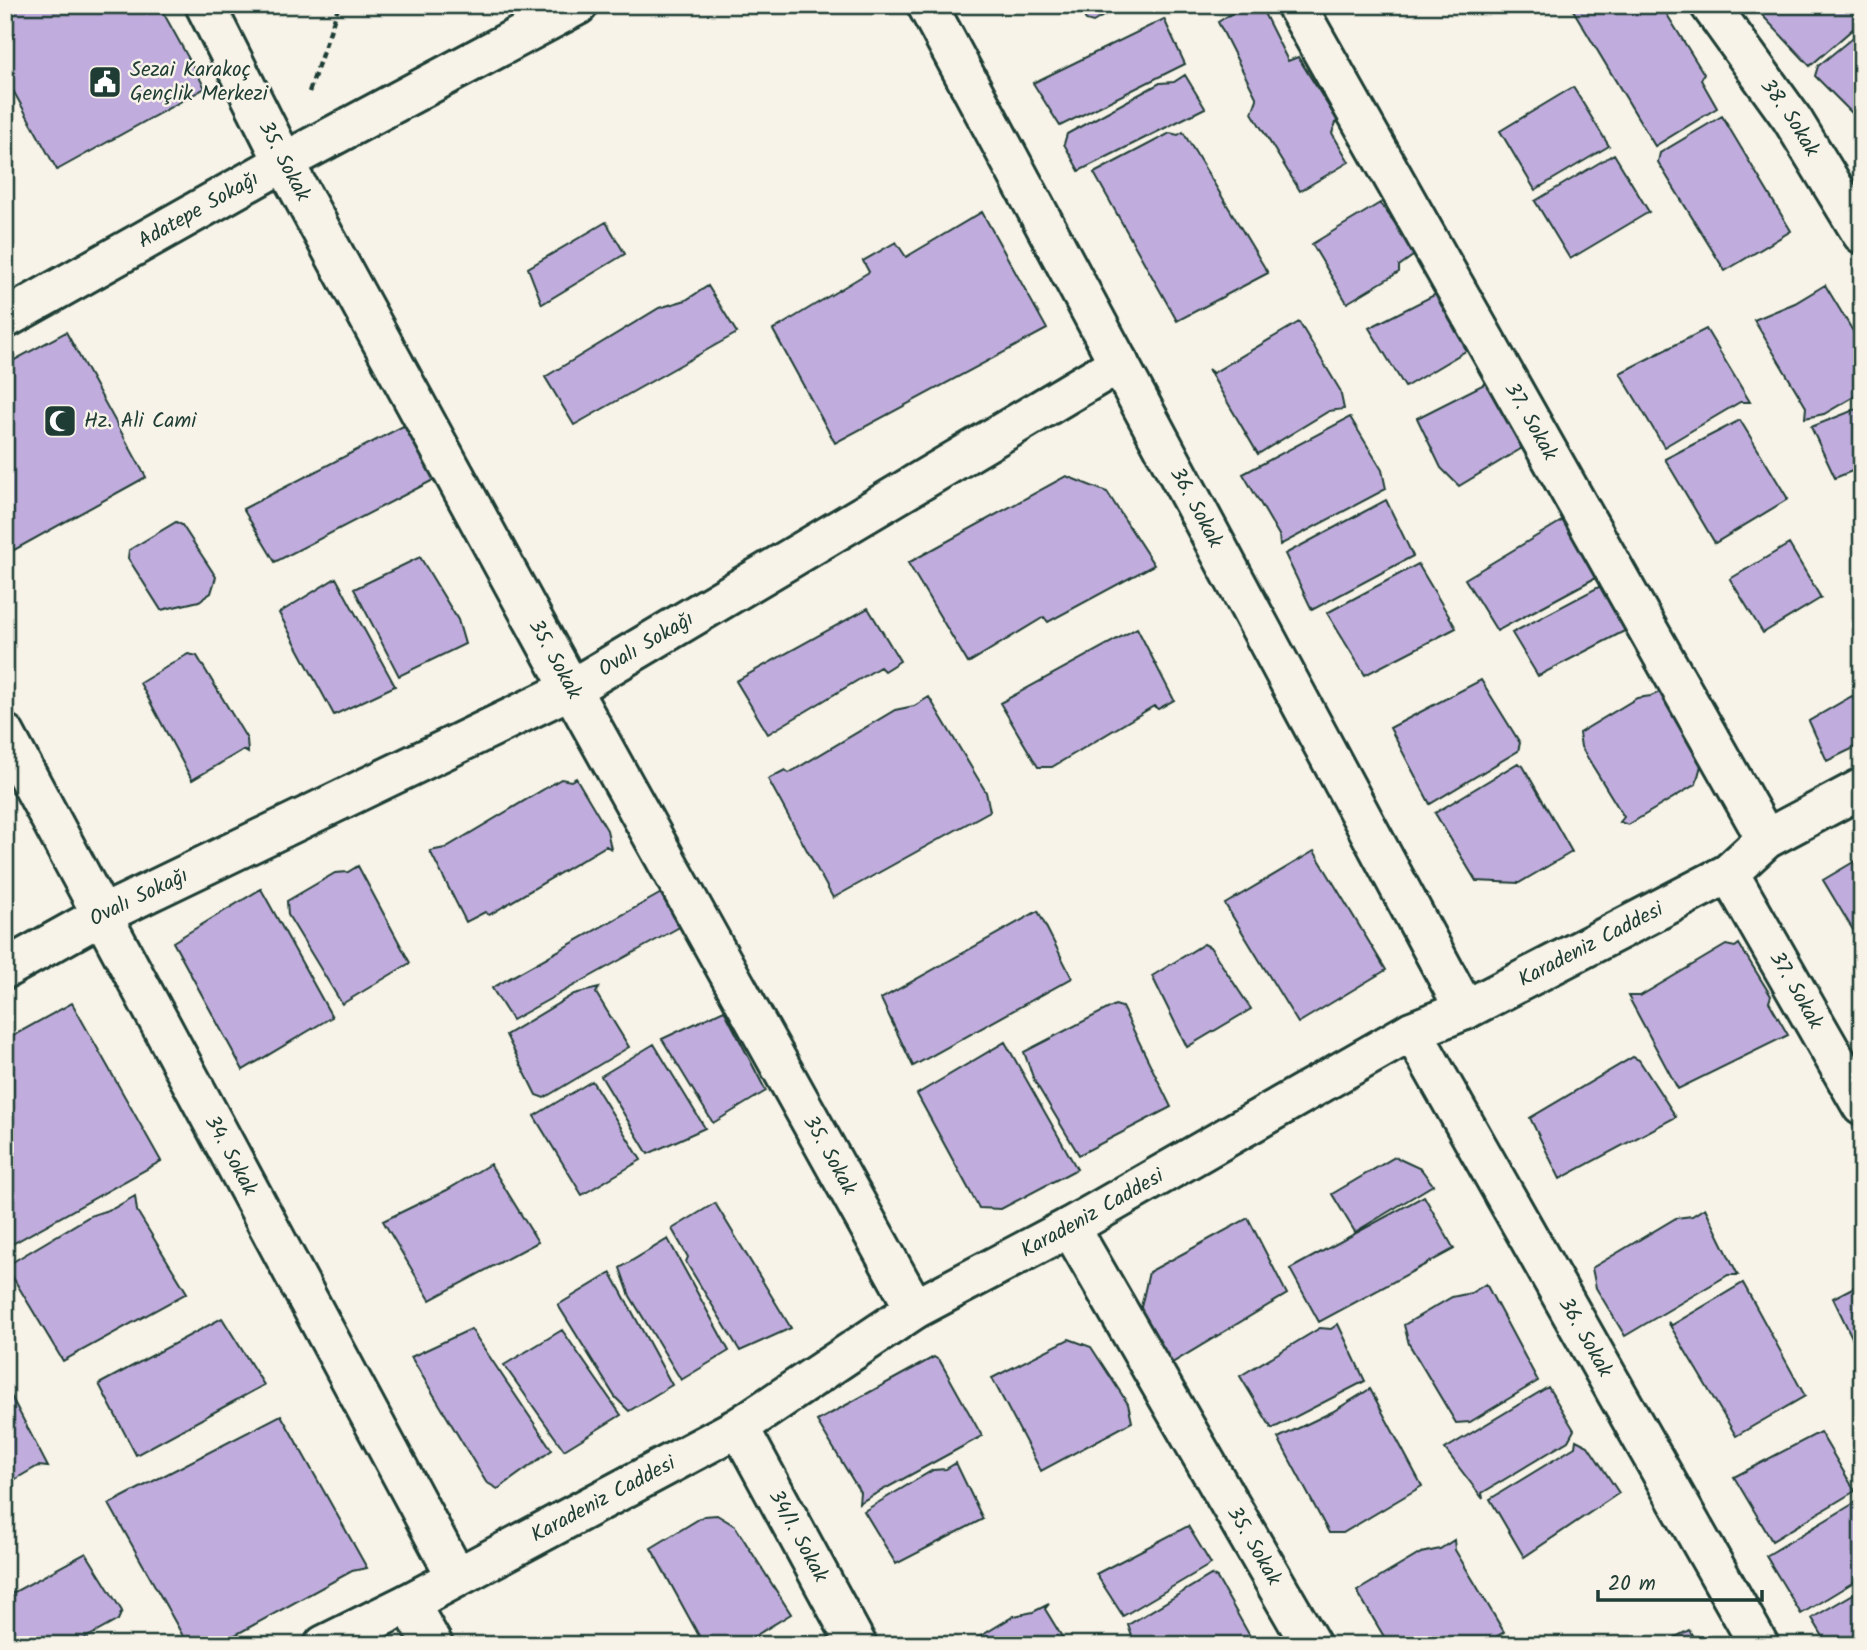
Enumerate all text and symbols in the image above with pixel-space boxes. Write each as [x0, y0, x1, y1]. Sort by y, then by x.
place label: Sezai Karakoç Gençlik Merkezi [130, 54, 269, 111]
public building icon: Sezai Karakoç Gençlik Merkezi [86, 63, 124, 101]
street label: 38. Sokak [1751, 72, 1828, 163]
street label: 35. Sokak [249, 115, 319, 208]
street label: Adatepe Sokağı [132, 163, 265, 257]
street label: 37. Sokak [1495, 376, 1566, 467]
mosque icon: Hz. Ali Cami [41, 402, 79, 440]
place label: Hz. Ali Cami [84, 405, 197, 438]
street label: 36. Sokak [1161, 461, 1231, 554]
street label: Ovalı Sokağı [592, 603, 700, 686]
street label: 35. Sokak [520, 613, 590, 706]
street label: Ovalı Sokağı [83, 859, 194, 935]
street label: Karadeniz Caddesi [1512, 893, 1670, 996]
street label: 37. Sokak [1760, 945, 1831, 1036]
street label: 34. Sokak [196, 1109, 266, 1202]
street label: 35. Sokak [794, 1109, 865, 1201]
street label: Karadeniz Caddesi [1015, 1160, 1171, 1267]
street label: 36. Sokak [1549, 1291, 1621, 1384]
street label: Karadeniz Caddesi [525, 1447, 682, 1552]
street label: 34/1. Sokak [759, 1484, 837, 1589]
street label: 35. Sokak [1218, 1500, 1290, 1592]
scale bar [1598, 1559, 1762, 1603]
text: 20 m [1608, 1568, 1656, 1601]

